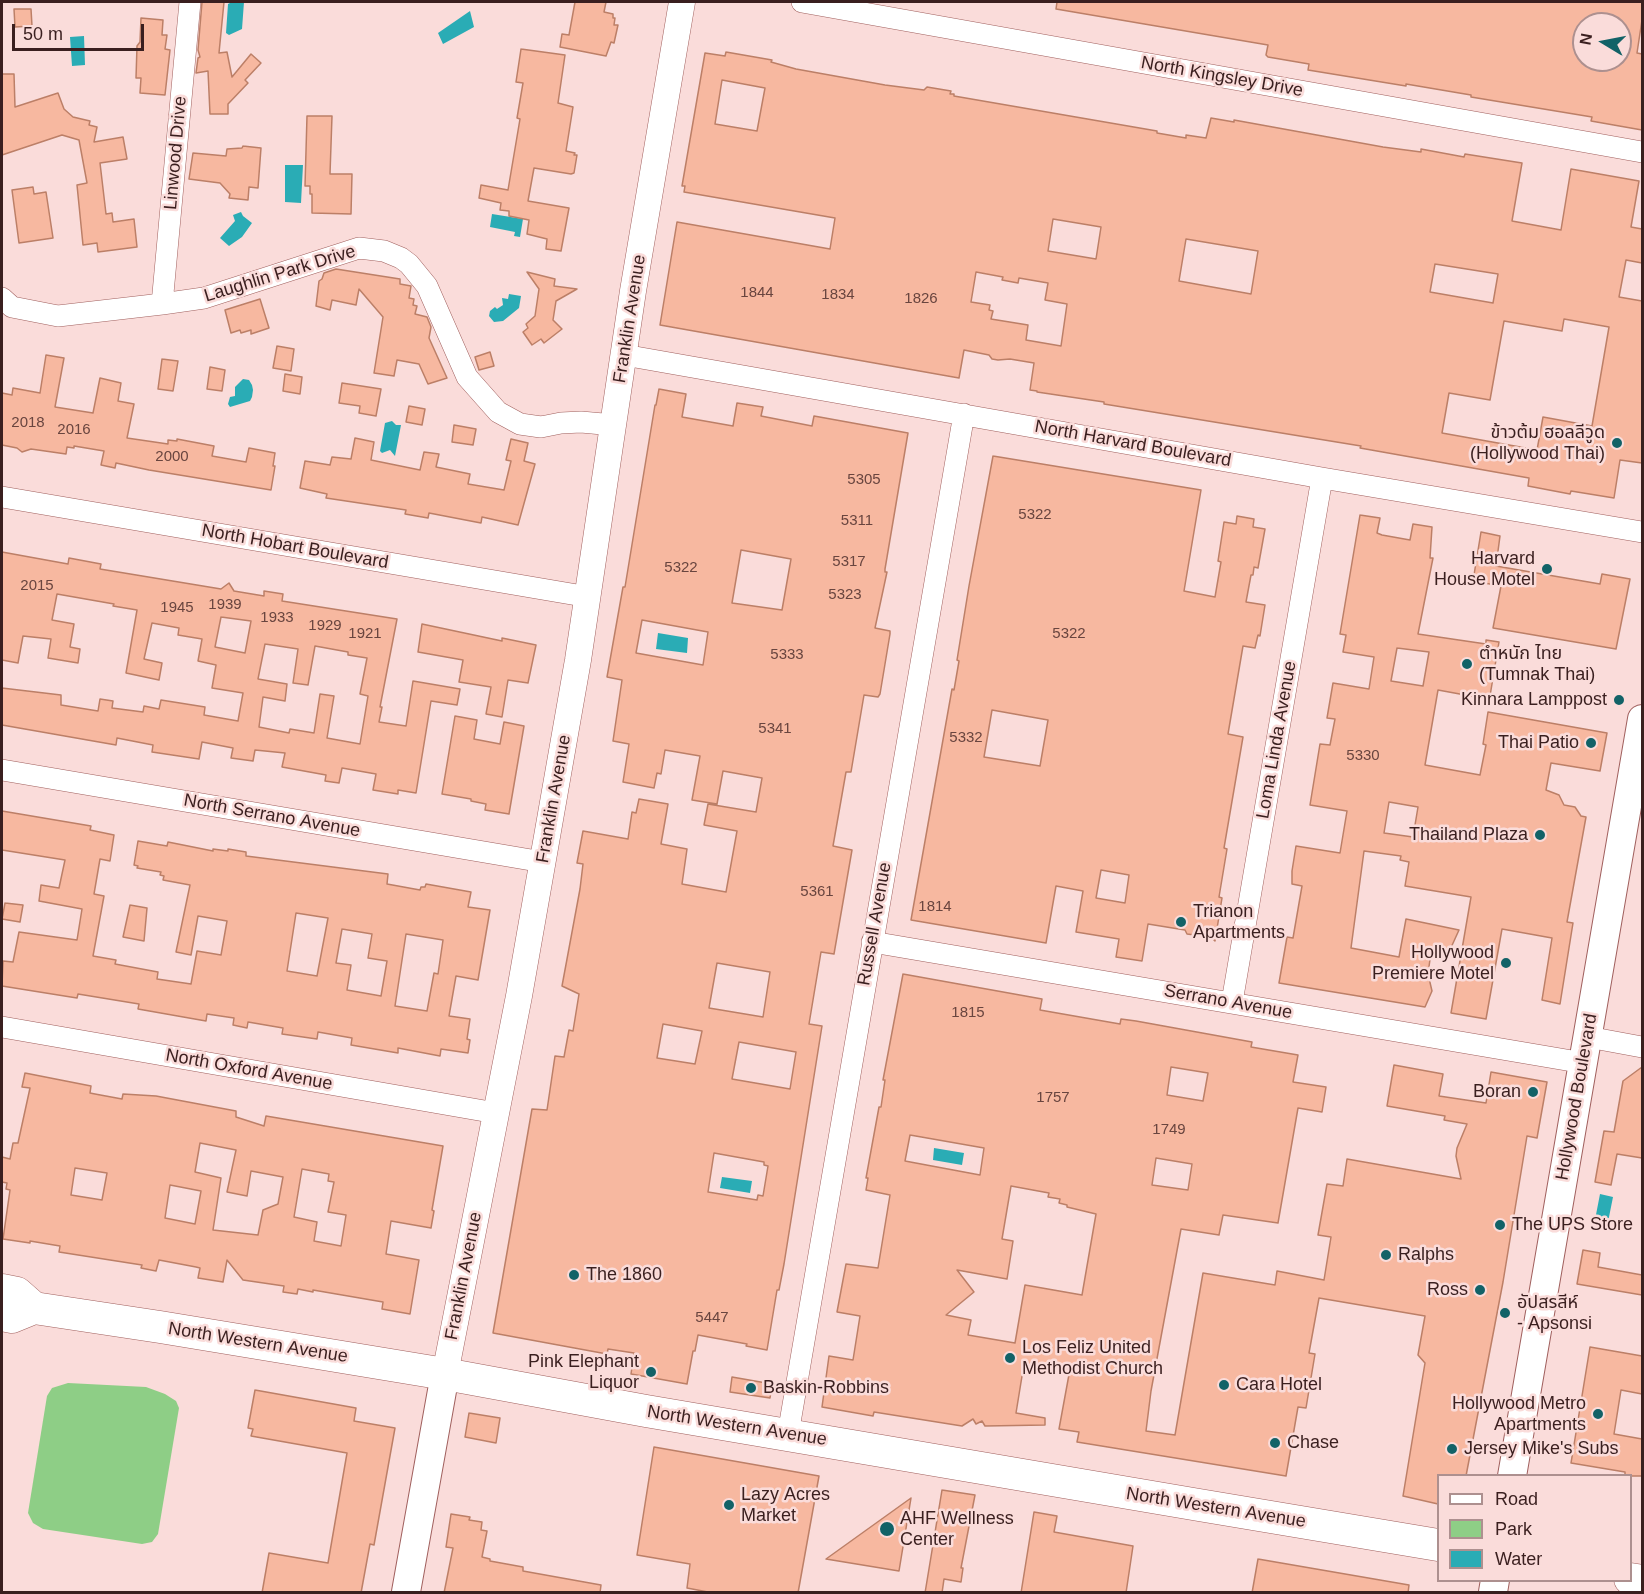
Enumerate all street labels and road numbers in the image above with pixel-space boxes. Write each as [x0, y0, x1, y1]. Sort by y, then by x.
street label: North Kingsley Drive [1139, 52, 1305, 102]
street label: Linwood Drive [160, 95, 192, 211]
street label: Laughlin Park Drive [202, 241, 358, 307]
street label: Franklin Avenue [609, 253, 651, 385]
street label: North Harvard Boulevard [1033, 416, 1233, 472]
street label: North Hobart Boulevard [200, 520, 390, 574]
street label: Loma Linda Avenue [1252, 659, 1302, 821]
street label: Franklin Avenue [532, 733, 576, 865]
street label: North Serrano Avenue [182, 790, 362, 842]
street label: Russell Avenue [854, 861, 896, 987]
street label: Serrano Avenue [1162, 980, 1294, 1024]
street label: Hollywood Boulevard [1552, 1012, 1602, 1182]
street label: North Oxford Avenue [164, 1045, 334, 1095]
street label: Franklin Avenue [441, 1210, 487, 1342]
street label: North Western Avenue [167, 1318, 349, 1368]
street label: North Western Avenue [646, 1401, 828, 1451]
street label: North Western Avenue [1125, 1483, 1307, 1533]

